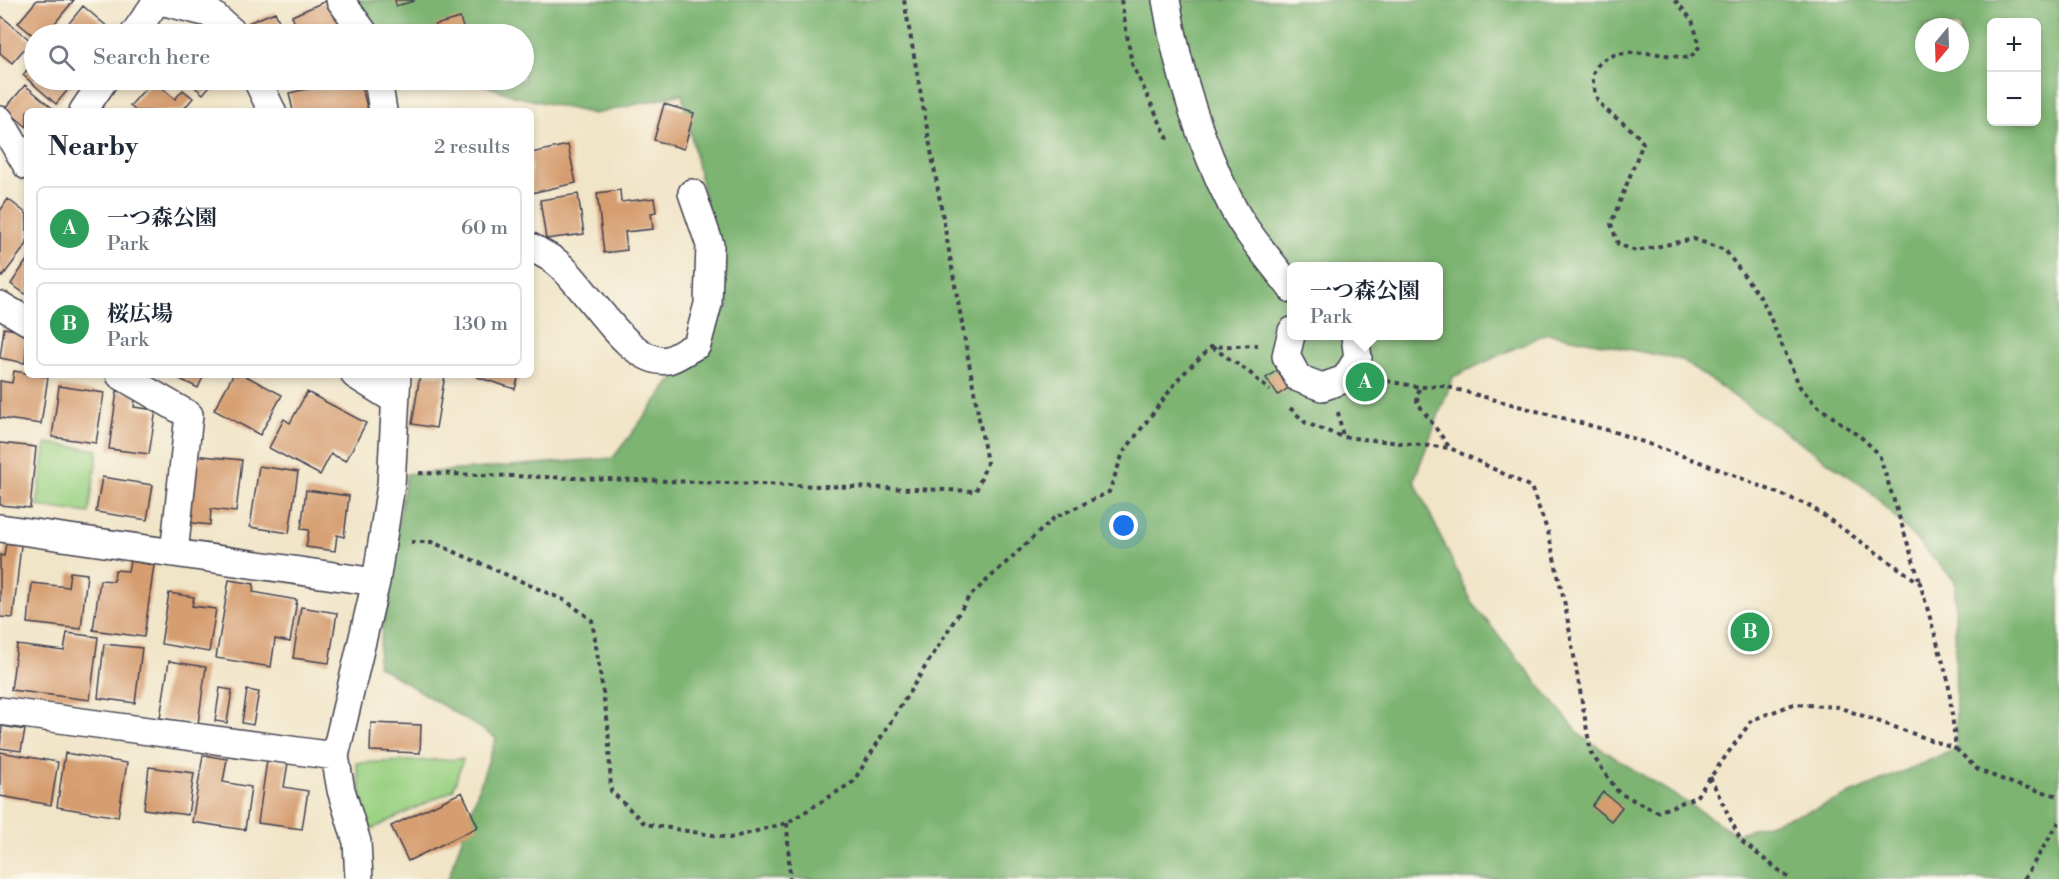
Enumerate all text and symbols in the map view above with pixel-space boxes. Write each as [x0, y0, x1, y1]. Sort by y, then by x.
north arrow [1915, 18, 1969, 72]
map controls [1987, 18, 2041, 126]
button: + [1987, 18, 2041, 72]
search box [24, 24, 534, 90]
icon: search [45, 41, 78, 74]
text: Search here [93, 44, 210, 71]
button: − [1987, 72, 2041, 126]
text: Nearby [48, 131, 138, 163]
text: 2 results [434, 135, 510, 160]
text: 一つ森公園 [107, 205, 217, 232]
text: A [62, 216, 77, 241]
text: 60 m [461, 216, 508, 241]
text: Park [107, 232, 149, 257]
popup [1287, 262, 1443, 340]
text: 一つ森公園 [1310, 278, 1420, 305]
text: 桜広場 [107, 301, 173, 328]
text: Park [1310, 305, 1352, 330]
text: B [62, 312, 77, 337]
text: 130 m [453, 312, 508, 337]
text: Park [107, 328, 149, 353]
pin: A [1346, 360, 1384, 404]
your location [1109, 511, 1138, 540]
pin: B [1730, 610, 1770, 654]

